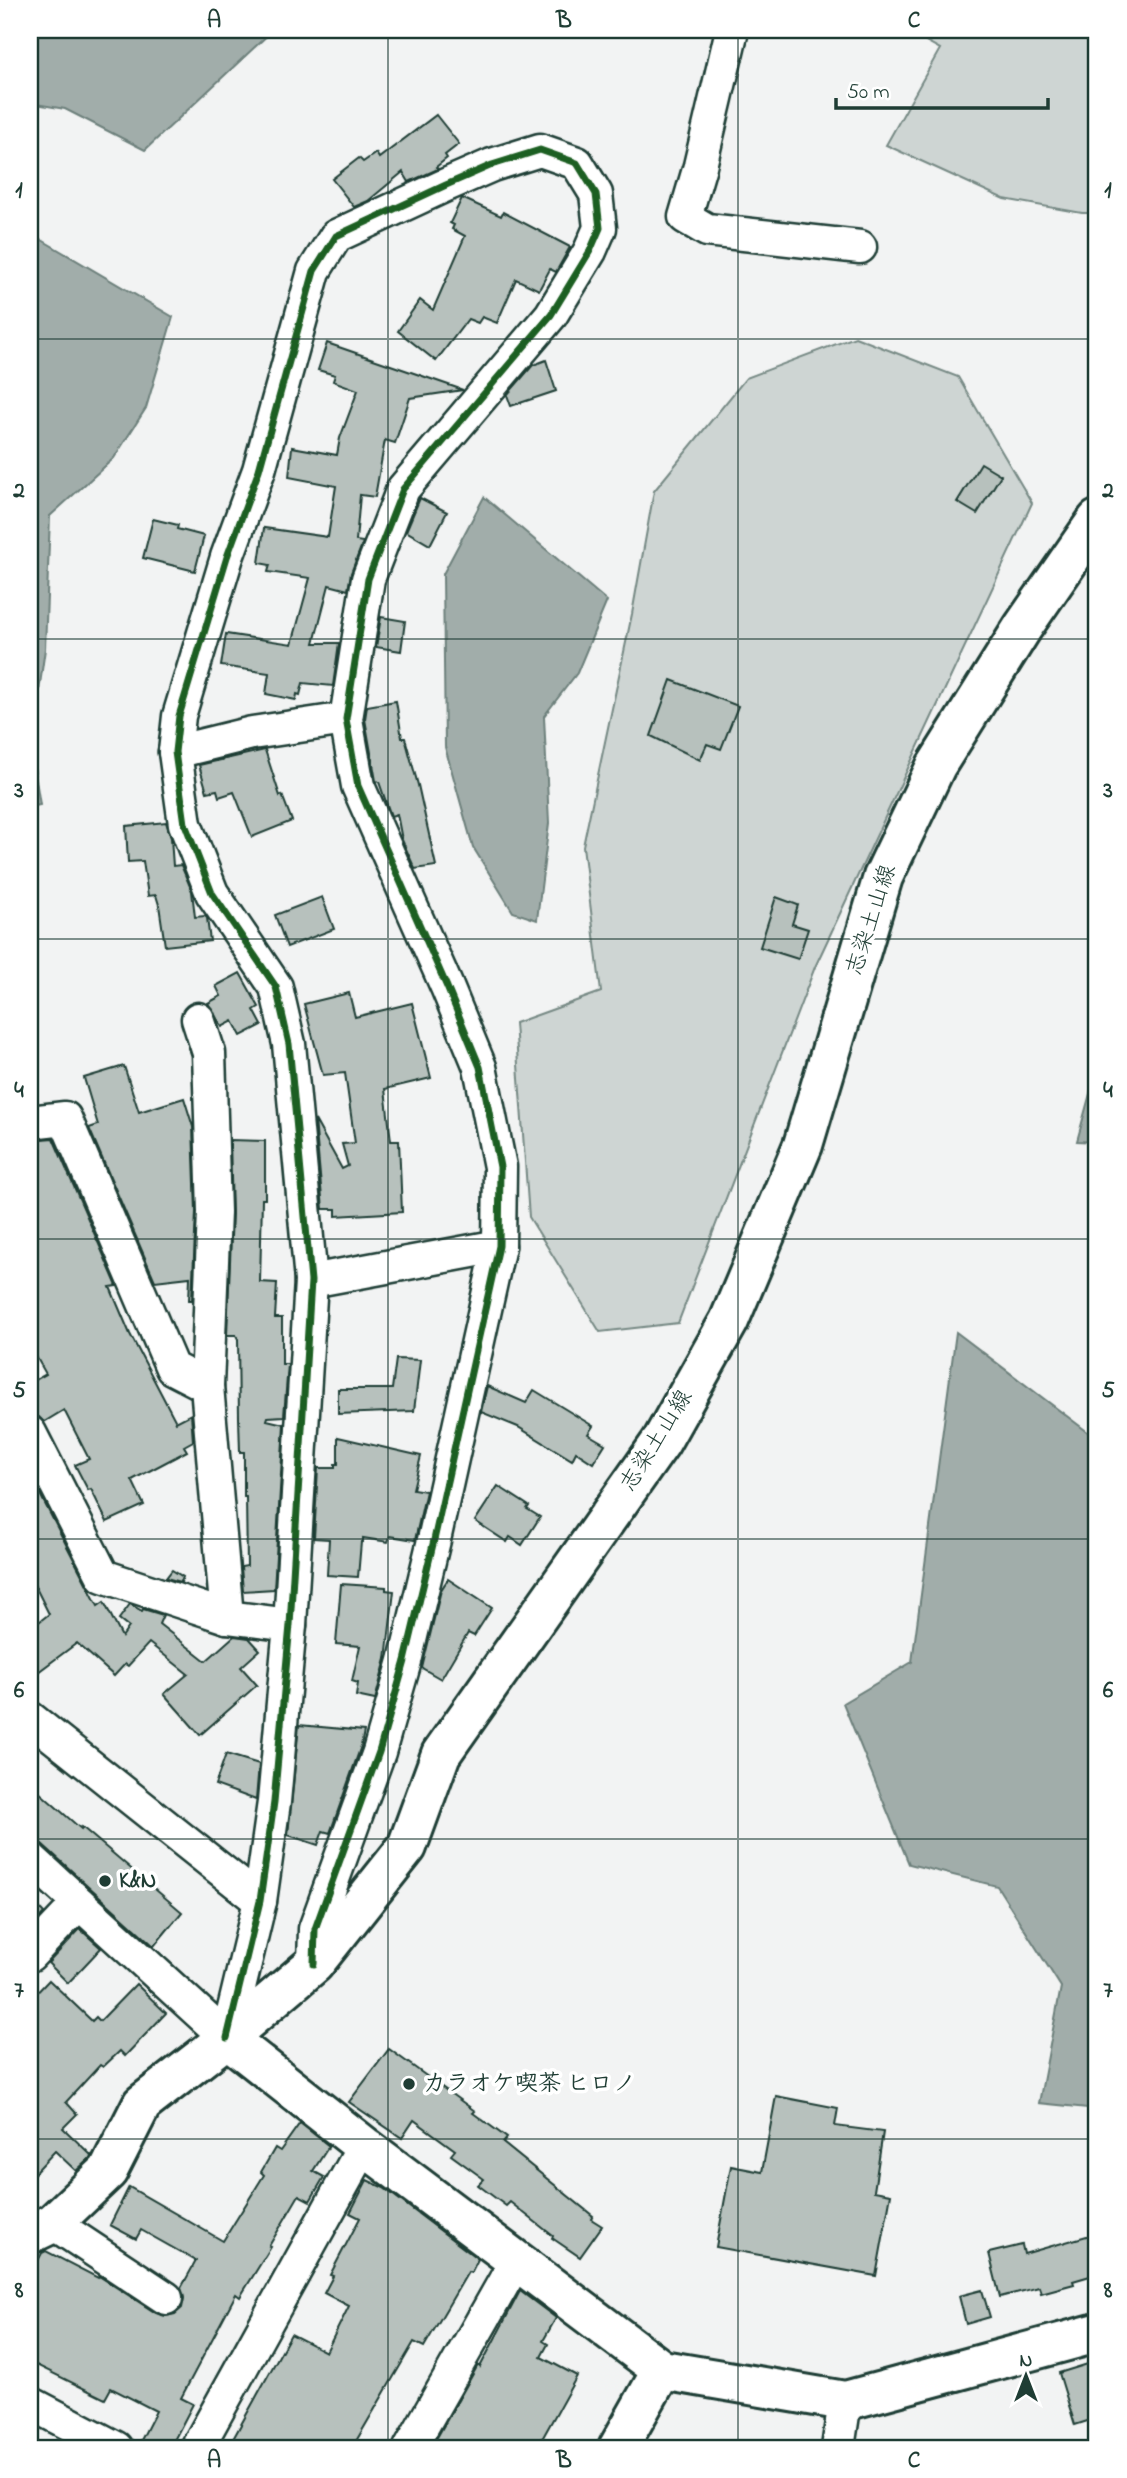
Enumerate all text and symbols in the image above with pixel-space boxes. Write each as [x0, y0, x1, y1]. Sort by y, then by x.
text: A [207, 5, 221, 38]
text: B [555, 5, 572, 38]
text: C [908, 5, 921, 38]
scale bar [836, 66, 1048, 110]
text: 50 m [847, 78, 890, 108]
text: 1 [15, 175, 23, 208]
text: 1 [1104, 175, 1112, 208]
text: 2 [12, 475, 25, 508]
text: 2 [1101, 475, 1114, 508]
text: 3 [13, 775, 24, 808]
text: 3 [1102, 775, 1113, 808]
street label: 志染土山線 [839, 860, 905, 980]
text: 4 [14, 1075, 24, 1108]
text: 4 [1103, 1075, 1113, 1108]
text: 5 [12, 1375, 26, 1408]
text: 5 [1101, 1375, 1115, 1408]
street label: 志染土山線 [613, 1383, 701, 1499]
text: 6 [14, 1675, 25, 1708]
text: 6 [1103, 1675, 1114, 1708]
place label: K&N [119, 1865, 156, 1898]
marker: K&N [97, 1873, 113, 1889]
text: 7 [14, 1975, 24, 2008]
text: 7 [1103, 1975, 1113, 2008]
place label: カラオケ喫茶 ヒロノ [423, 2068, 636, 2101]
marker: カラオケ喫茶 ヒロノ [401, 2076, 417, 2092]
text: 8 [14, 2275, 24, 2308]
text: 8 [1103, 2275, 1113, 2308]
north arrow [990, 2342, 1060, 2412]
text: N [1020, 2348, 1033, 2375]
text: A [207, 2445, 221, 2478]
text: B [555, 2445, 572, 2478]
text: C [908, 2445, 921, 2478]

